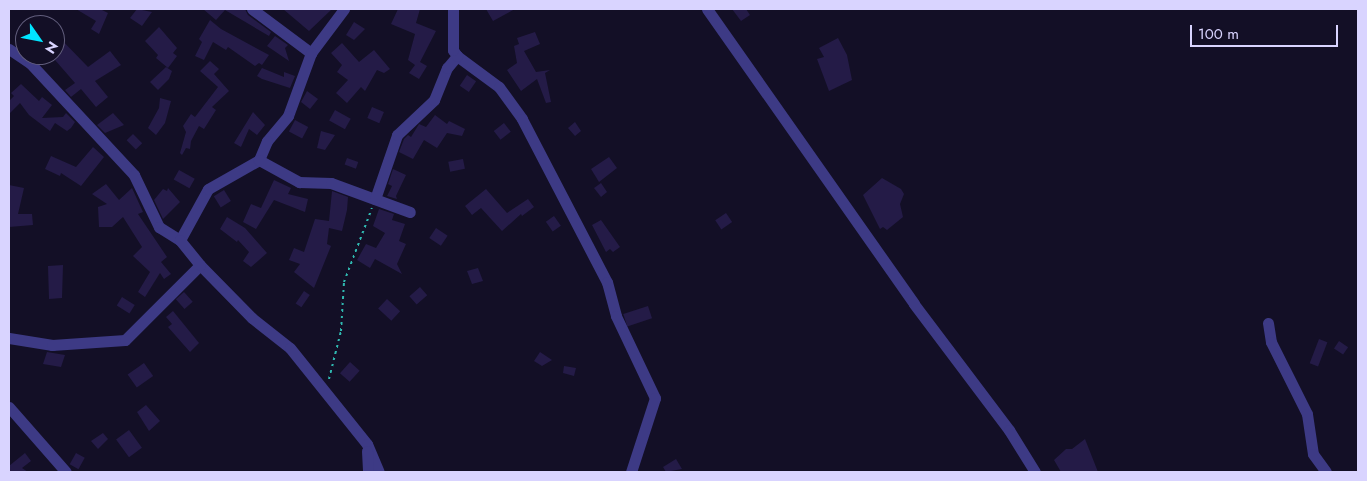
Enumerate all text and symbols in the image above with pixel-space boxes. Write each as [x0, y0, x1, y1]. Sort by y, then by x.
north arrow [15, 15, 65, 65]
scale bar [1192, 15, 1340, 47]
text: 100 m [1198, 23, 1239, 45]
text: N [40, 38, 63, 58]

